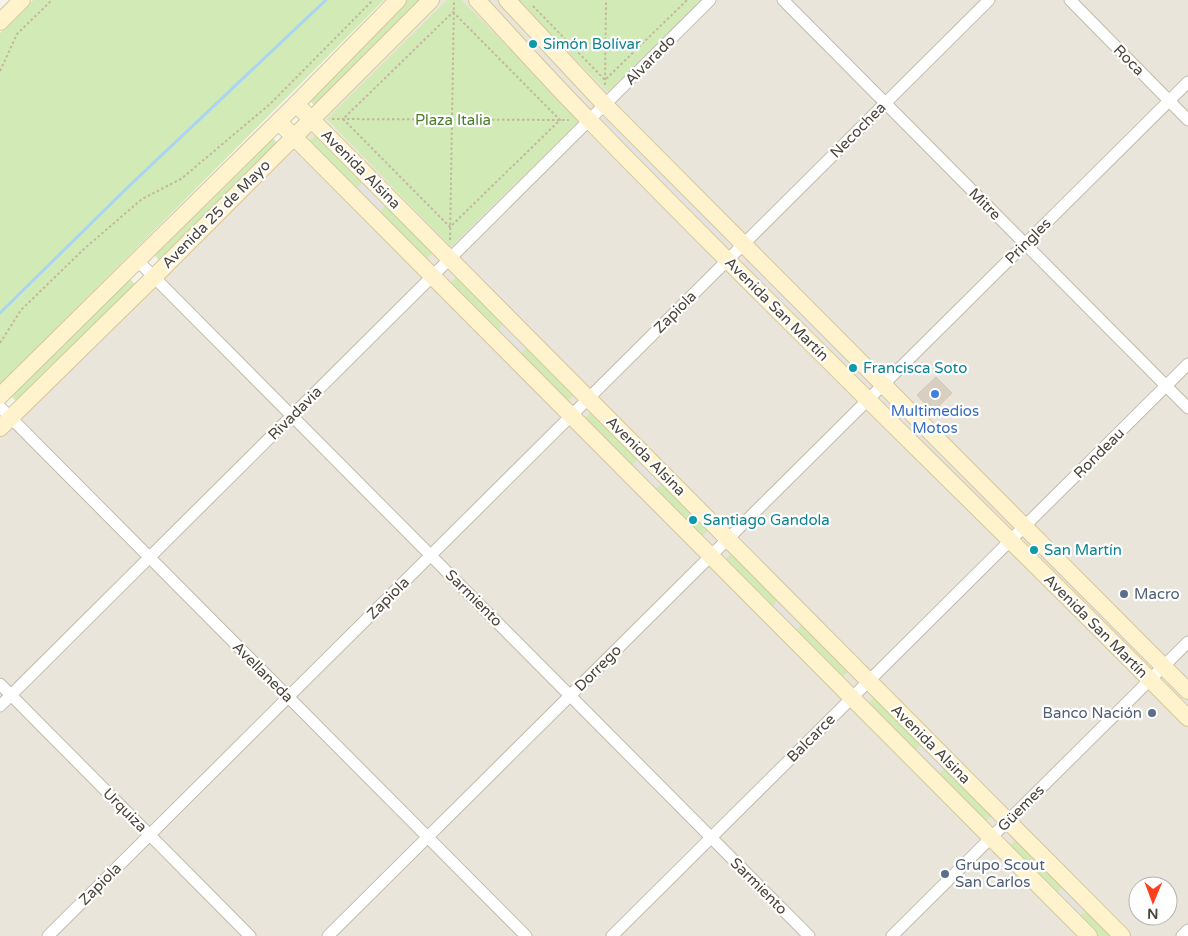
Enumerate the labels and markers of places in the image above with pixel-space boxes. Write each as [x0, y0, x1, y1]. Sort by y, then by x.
place label: Simón Bolívar [543, 35, 641, 53]
marker: Simón Bolívar [527, 38, 539, 50]
place label: Francisca Soto [863, 359, 967, 377]
marker: Francisca Soto [847, 362, 859, 374]
marker: Multimedios Motos [929, 388, 941, 400]
place label: Multimedios Motos [891, 402, 979, 437]
place label: Santiago Gandola [703, 511, 830, 529]
marker: Santiago Gandola [687, 514, 699, 526]
place label: San Martín [1044, 541, 1122, 559]
marker: San Martín [1028, 544, 1040, 556]
place label: Macro [1134, 585, 1180, 603]
marker: Macro [1118, 588, 1130, 600]
place label: Banco Nación [1043, 704, 1142, 722]
marker: Banco Nación [1146, 707, 1158, 719]
place label: Grupo Scout San Carlos [955, 856, 1045, 891]
marker: Grupo Scout San Carlos [939, 868, 951, 880]

